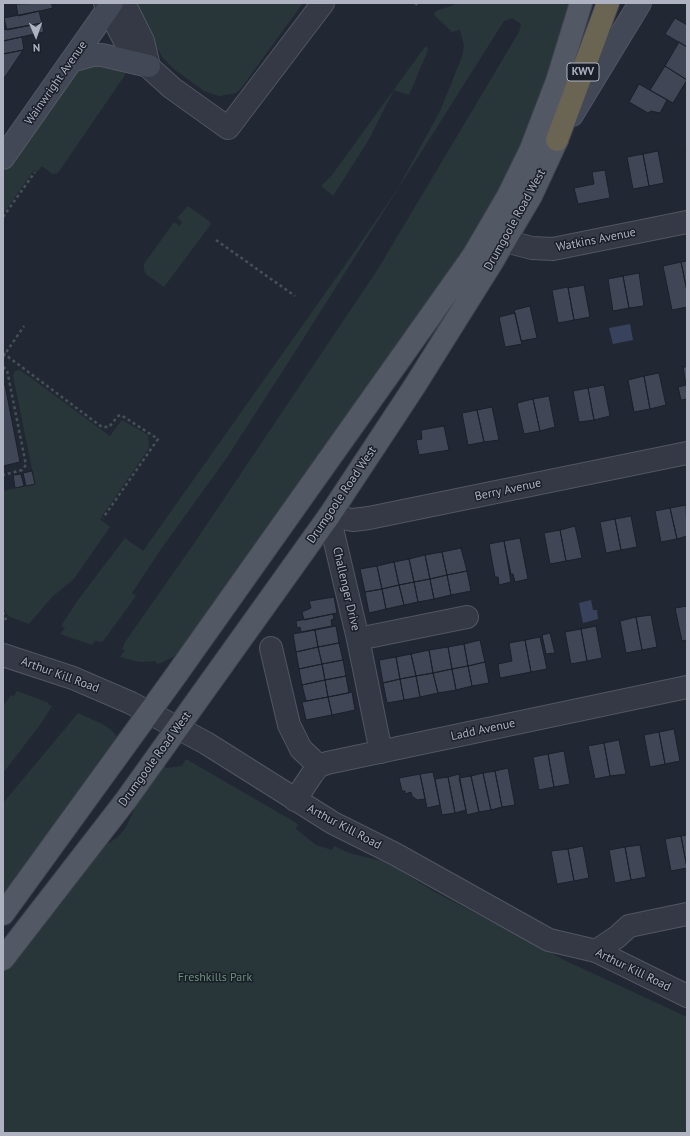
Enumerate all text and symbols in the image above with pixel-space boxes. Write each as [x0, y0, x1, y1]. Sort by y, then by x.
north arrow [16, 16, 56, 56]
street label: Wainwright Avenue [22, 38, 90, 128]
text: N [33, 41, 40, 55]
road number: KWV [567, 63, 599, 81]
street label: Drumgoole Road West [481, 167, 549, 273]
street label: Watkins Avenue [555, 225, 637, 255]
street label: Drumgoole Road West [304, 444, 380, 546]
street label: Berry Avenue [473, 476, 543, 504]
street label: Challenger Drive [329, 546, 363, 632]
street label: Arthur Kill Road [19, 654, 101, 696]
street label: Drumgoole Road West [116, 709, 194, 809]
street label: Ladd Avenue [449, 716, 517, 744]
street label: Arthur Kill Road [304, 801, 384, 853]
street label: Arthur Kill Road [593, 946, 673, 994]
park label: Freshkills Park [178, 971, 252, 985]

